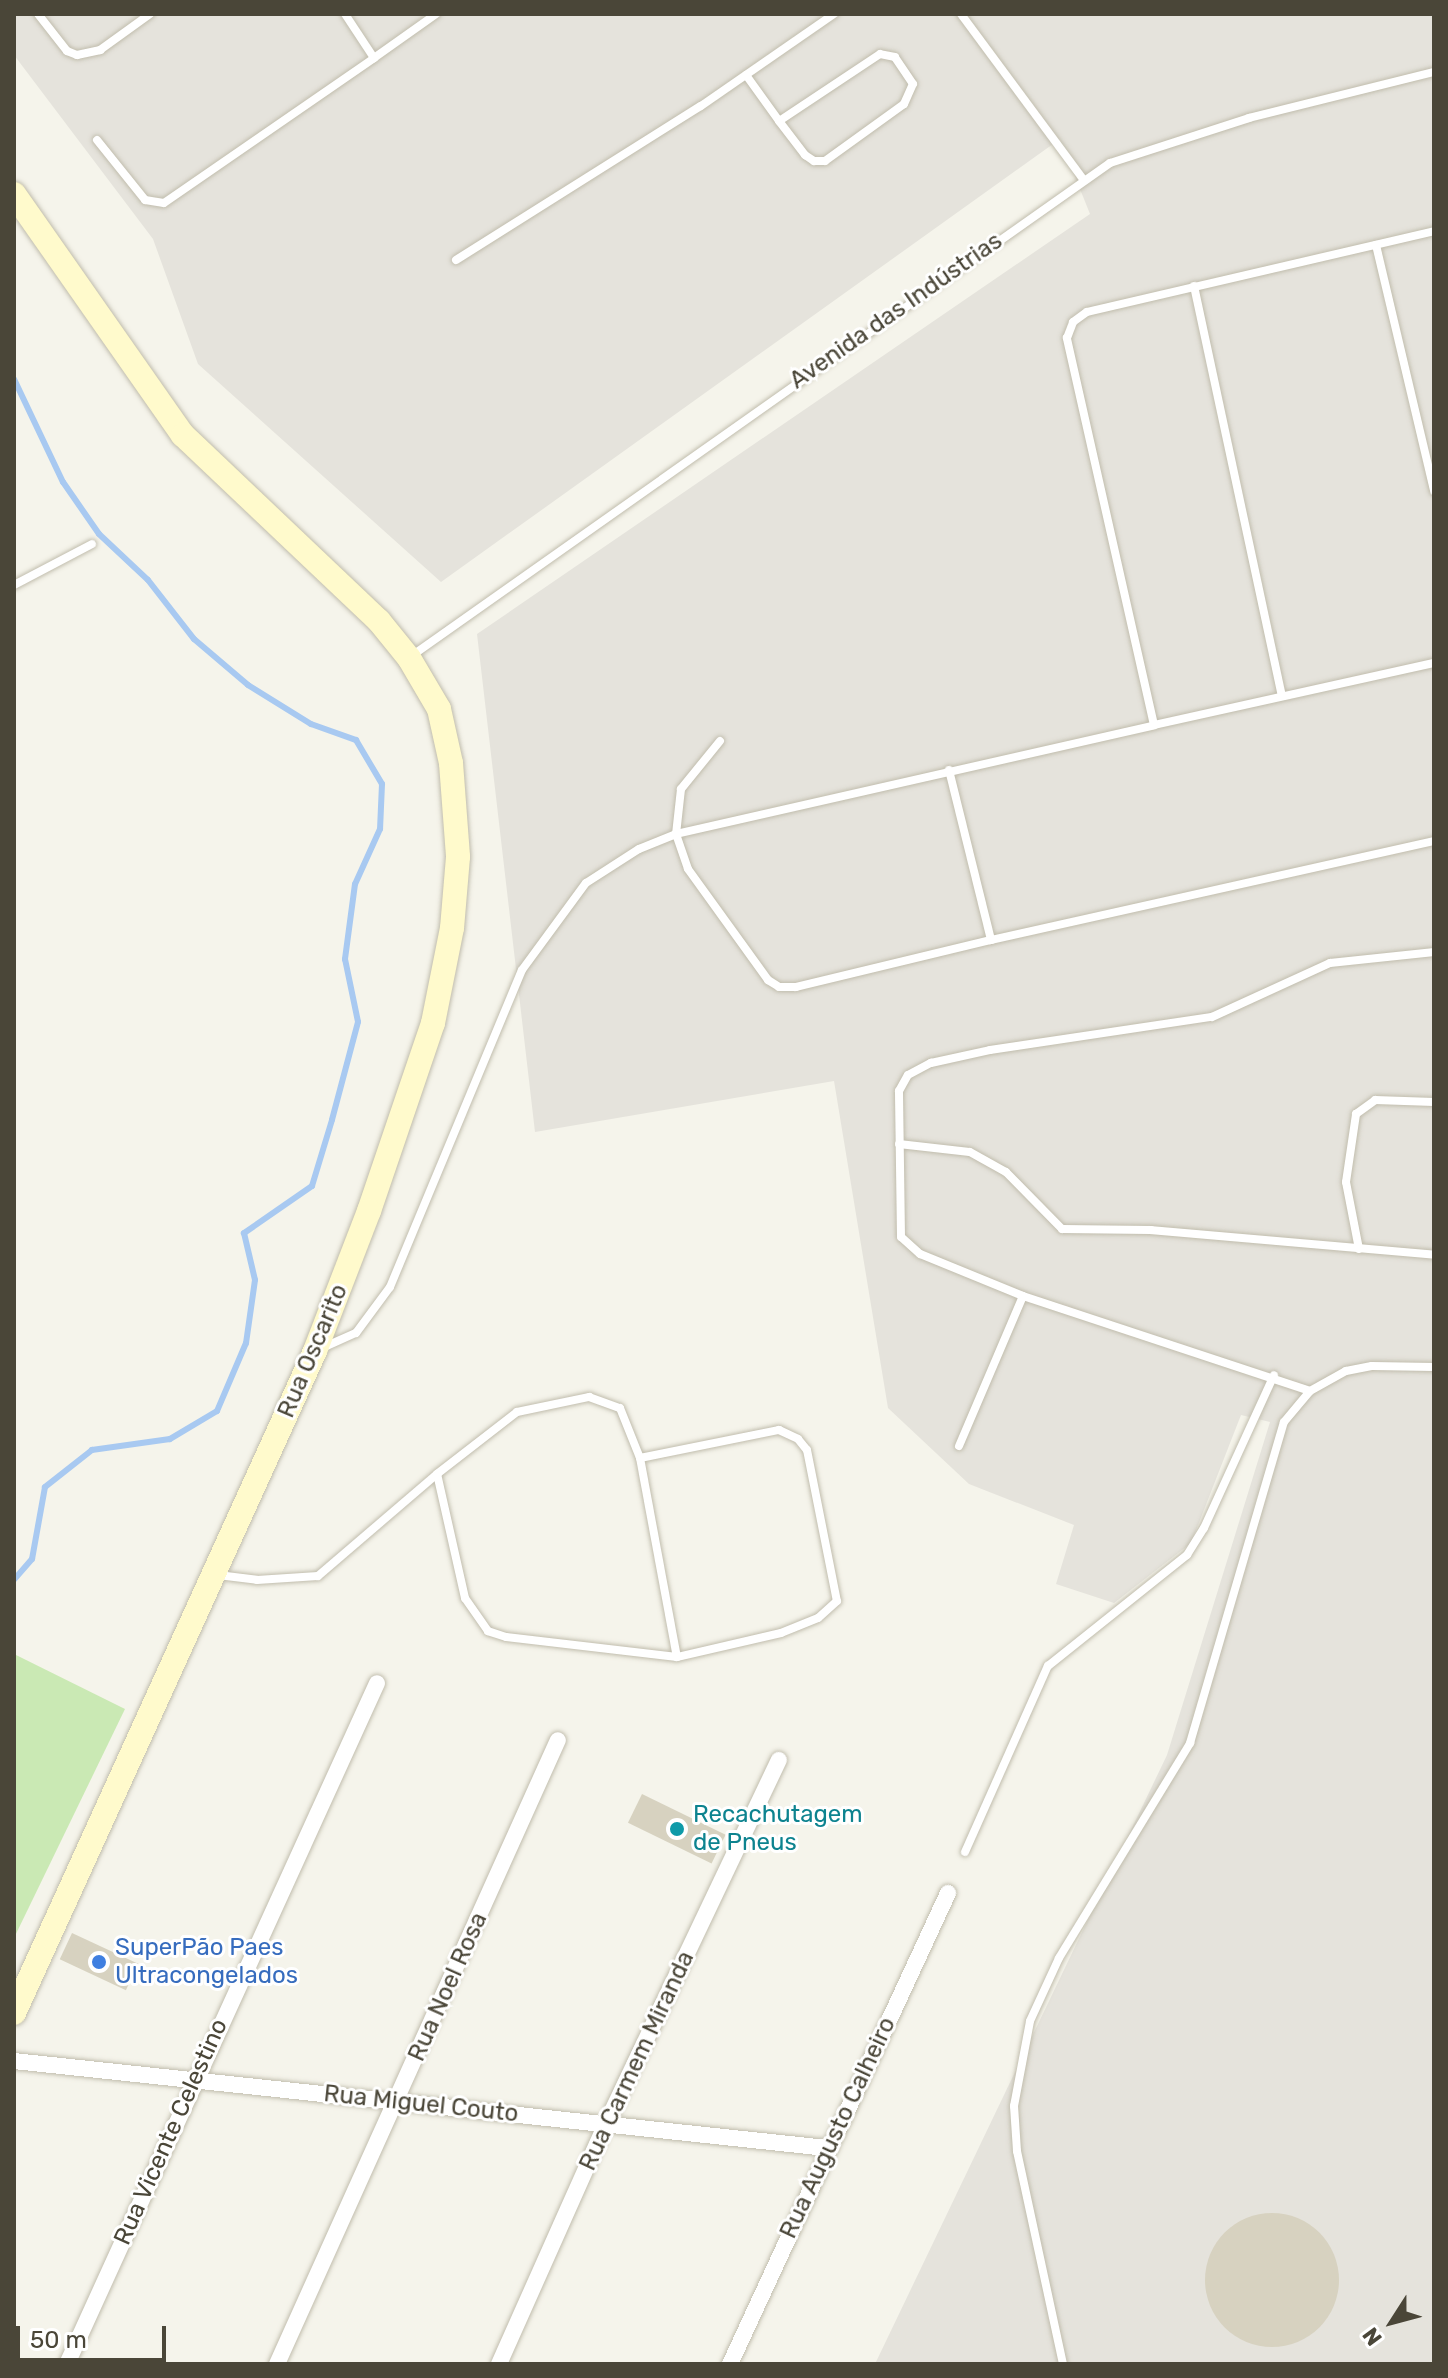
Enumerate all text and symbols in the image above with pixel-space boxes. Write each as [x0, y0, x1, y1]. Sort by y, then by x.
street label: Avenida das Indústrias [784, 227, 1008, 395]
street label: Rua Oscarito [272, 1280, 354, 1422]
place label: Recachutagem de Pneus [693, 1801, 863, 1857]
marker: Recachutagem de Pneus [668, 1820, 686, 1838]
street label: Rua Noel Rosa [402, 1908, 494, 2066]
place label: SuperPão Paes Ultracongelados [115, 1934, 298, 1990]
street label: Rua Carmem Miranda [573, 1947, 701, 2175]
marker: SuperPão Paes Ultracongelados [90, 1953, 108, 1971]
street label: Rua Augusto Calheiro [774, 2013, 902, 2243]
street label: Rua Vicente Celestino [108, 2014, 234, 2250]
street label: Rua Miguel Couto [322, 2079, 520, 2129]
north arrow [1352, 2282, 1432, 2362]
scale bar [20, 2310, 170, 2360]
text: N [1357, 2322, 1388, 2351]
text: 50 m [30, 2326, 87, 2354]

